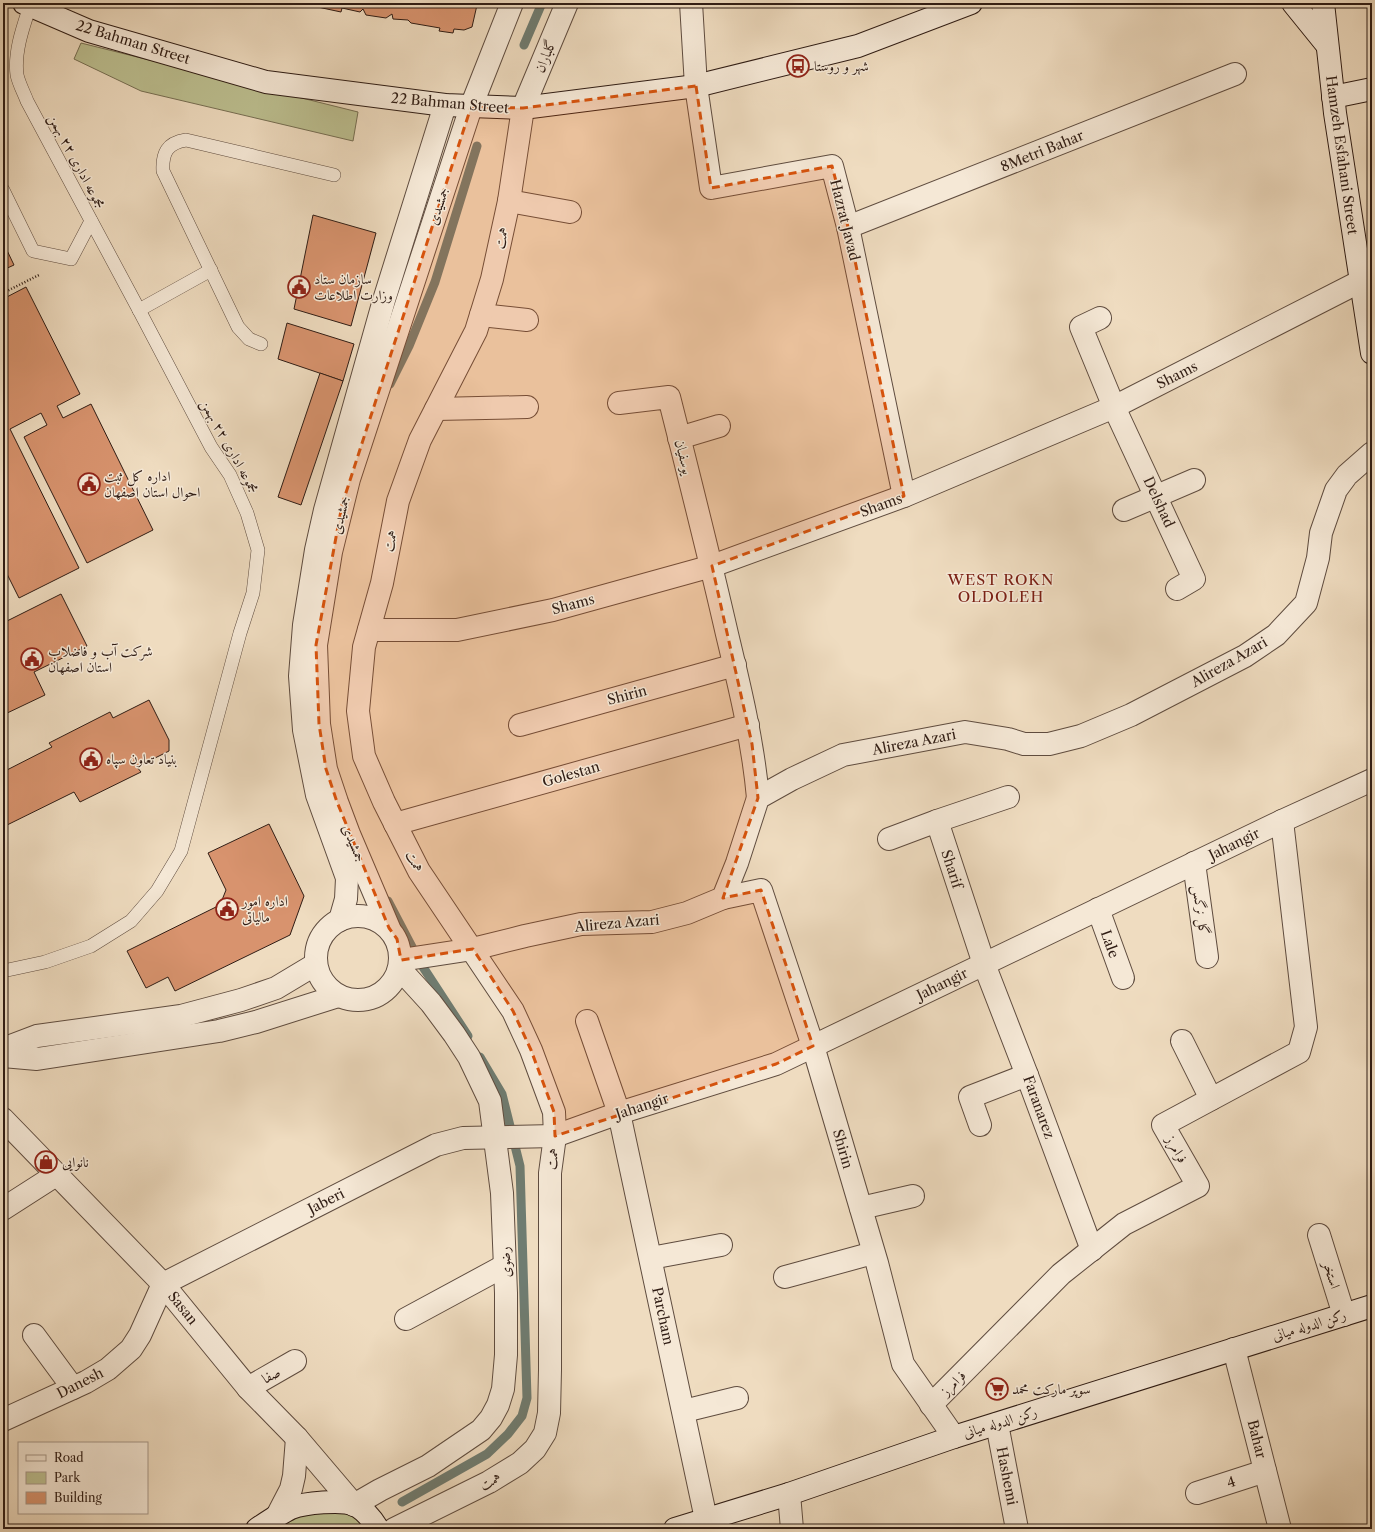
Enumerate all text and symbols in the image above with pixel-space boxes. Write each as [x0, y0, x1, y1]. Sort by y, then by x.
street label: 22 Bahman Street [74, 16, 192, 68]
street label: گلباران [530, 37, 560, 75]
bus stop icon: شهر و روستا [785, 53, 811, 79]
place label: شهر و روستا [814, 57, 869, 76]
street label: Hamzeh Esfahani Street [1322, 74, 1362, 236]
street label: 22 Bahman Street [390, 89, 510, 117]
street label: مجموعه اداری ۲۲ بهمن [44, 111, 109, 212]
street label: 8Metri Bahar [998, 126, 1086, 176]
street label: Hazrat Javad [826, 177, 864, 263]
street label: جمشیدی [423, 185, 453, 227]
street label: همت [490, 226, 512, 250]
place label: سازمان ستاد وزارت اطلاعات [314, 270, 393, 304]
public building icon: سازمان ستاد وزارت اطلاعات [286, 274, 312, 300]
street label: Shams [1153, 357, 1201, 393]
street label: مجموعه اداری ۲۲ بهمن [196, 396, 263, 497]
street label: یوسفیان [671, 438, 697, 478]
place label: اداره کل ثبت احوال استان اصفهان [104, 467, 200, 501]
public building icon: اداره کل ثبت احوال استان اصفهان [76, 471, 102, 497]
street label: Delshad [1139, 474, 1179, 531]
street label: Shams [857, 489, 905, 521]
street label: جمشیدی [327, 494, 353, 536]
street label: همت [379, 529, 401, 553]
district label: WEST ROKN OLDOLEH [947, 570, 1054, 606]
street label: Shams [550, 590, 596, 618]
street label: Alireza Azari [1187, 633, 1270, 692]
place label: شرکت آب و فاضلاب استان اصفهان [48, 642, 153, 676]
public building icon: شرکت آب و فاضلاب استان اصفهان [19, 646, 45, 672]
street label: Shirin [605, 681, 649, 709]
street label: Alireza Azari [870, 725, 957, 759]
public building icon: بنیاد تعاون سپاه [78, 746, 104, 772]
place label: بنیاد تعاون سپاه [106, 750, 177, 769]
street label: Golestan [540, 757, 602, 791]
street label: جمشیدی [338, 822, 370, 864]
street label: Jahangir [1204, 824, 1263, 865]
street label: همت [402, 847, 428, 875]
street label: Sharif [937, 847, 967, 893]
street label: گل نرگس [1187, 884, 1213, 936]
place label: اداره امور مالیاتی [240, 892, 288, 926]
public building icon: اداره امور مالیاتی [214, 896, 240, 922]
street label: Alireza Azari [573, 910, 660, 936]
street label: Lale [1097, 928, 1123, 961]
street label: Jahangir [912, 964, 971, 1005]
street label: Faranarez [1019, 1073, 1059, 1141]
street label: Jahangir [611, 1089, 671, 1124]
street label: Shirin [829, 1127, 857, 1171]
street label: فرامرز [1160, 1130, 1192, 1167]
street label: همت [542, 1147, 562, 1171]
shop icon: نانوایی [33, 1149, 59, 1175]
place label: نانوایی [62, 1153, 89, 1172]
street label: Jaberi [303, 1184, 347, 1219]
street label: رضوی [495, 1246, 515, 1278]
street label: استخر [1319, 1257, 1345, 1291]
street label: Parcham [648, 1285, 678, 1347]
street label: Sasan [164, 1288, 202, 1329]
street label: رکن الدوله میانی [1270, 1305, 1348, 1346]
street label: Danesh [54, 1363, 107, 1402]
street label: صفا [259, 1363, 283, 1387]
street label: فرامرز [935, 1366, 970, 1402]
supermarket icon: سوپر مارکت محمد [984, 1376, 1010, 1402]
place label: سوپر مارکت محمد [1012, 1380, 1091, 1398]
street label: رکن الدوله میانی [961, 1402, 1039, 1443]
street label: Bahar [1244, 1418, 1270, 1460]
legend [18, 1442, 148, 1514]
street label: Hashemi [993, 1445, 1021, 1507]
text: Road [54, 1450, 84, 1465]
street label: همت [476, 1468, 504, 1494]
text: Park [54, 1470, 81, 1485]
street label: 4 [1224, 1472, 1238, 1492]
text: Building [54, 1490, 102, 1505]

